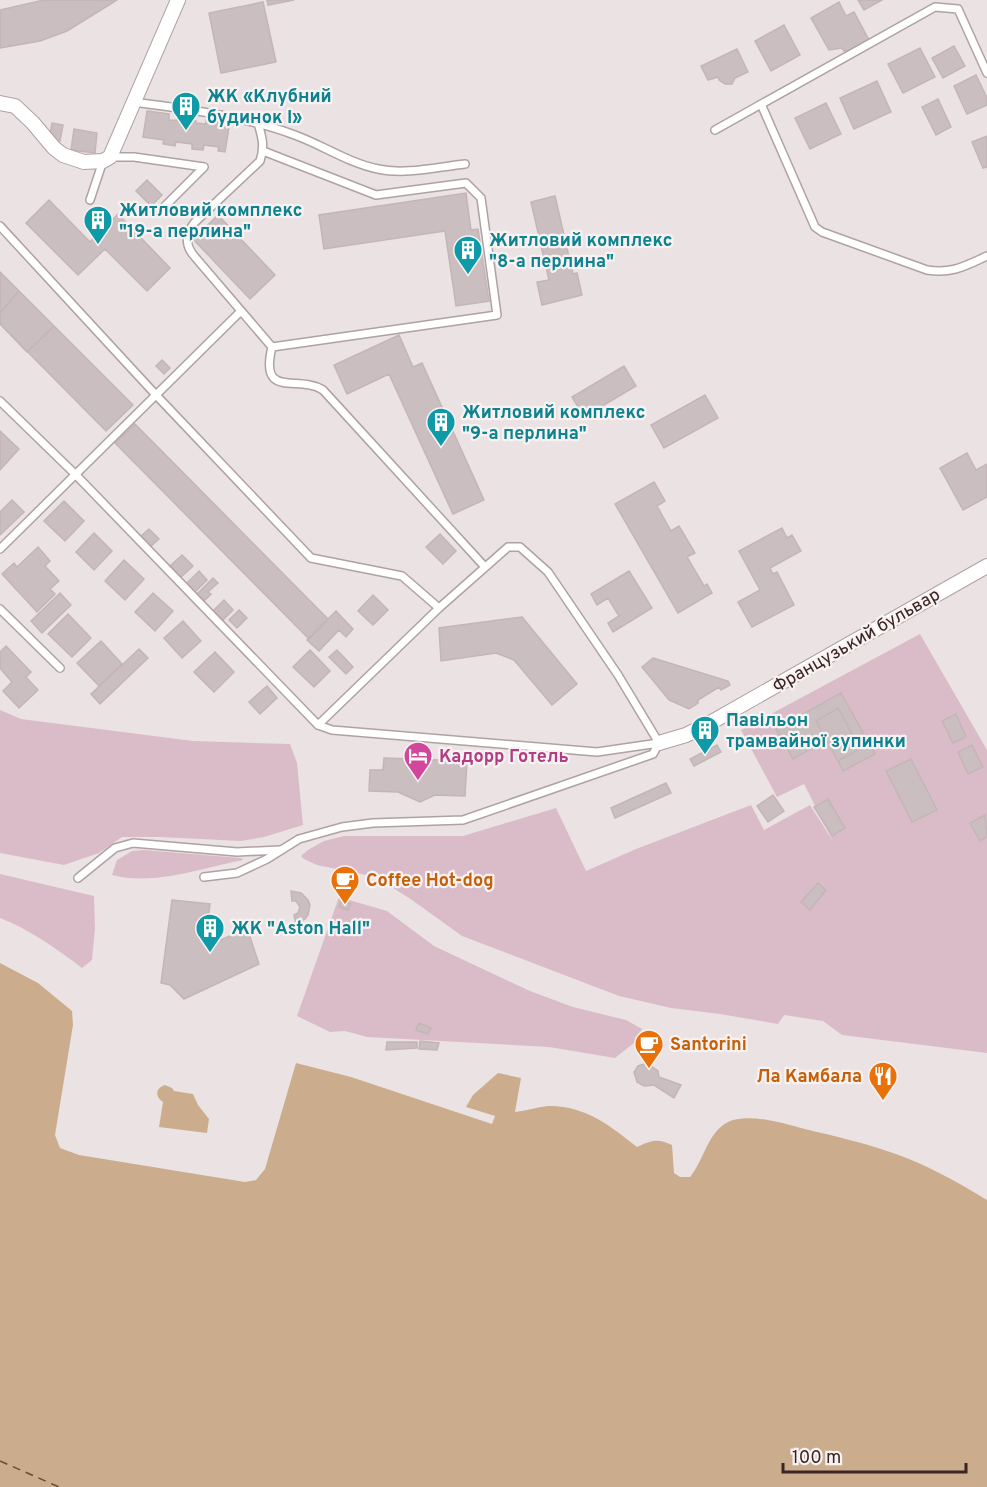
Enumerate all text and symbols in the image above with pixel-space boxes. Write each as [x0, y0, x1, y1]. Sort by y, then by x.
place label: ЖК «Клубний будинок I» [207, 86, 332, 130]
building icon: ЖК «Клубний будинок I» [170, 90, 202, 132]
place label: Житловий комплекс "19-а перлина" [119, 200, 303, 244]
building icon: Житловий комплекс "19-а перлина" [82, 204, 114, 246]
place label: Житловий комплекс "8-а перлина" [489, 230, 673, 274]
building icon: Житловий комплекс "8-а перлина" [452, 234, 484, 276]
place label: Житловий комплекс "9-а перлина" [462, 402, 646, 446]
building icon: Житловий комплекс "9-а перлина" [425, 406, 457, 448]
street label: Французький бульвар [769, 584, 945, 699]
place label: Павільон трамвайної зупинки [726, 710, 906, 754]
building icon: Павільон трамвайної зупинки [689, 714, 721, 756]
hotel icon: Кадорр Готель [402, 740, 434, 782]
place label: Кадорр Готель [439, 746, 569, 769]
cafe icon: Coffee Hot-dog [329, 864, 361, 906]
place label: Coffee Hot-dog [366, 870, 494, 893]
building icon: ЖК "Aston Hall" [194, 912, 226, 954]
place label: ЖК "Aston Hall" [231, 918, 370, 941]
cafe icon: Santorini [633, 1028, 665, 1070]
place label: Santorini [670, 1034, 747, 1057]
restaurant icon: Ла Камбала [867, 1060, 899, 1102]
place label: Ла Камбала [756, 1066, 862, 1089]
scale bar [783, 1436, 966, 1474]
text: 100 m [792, 1447, 841, 1470]

